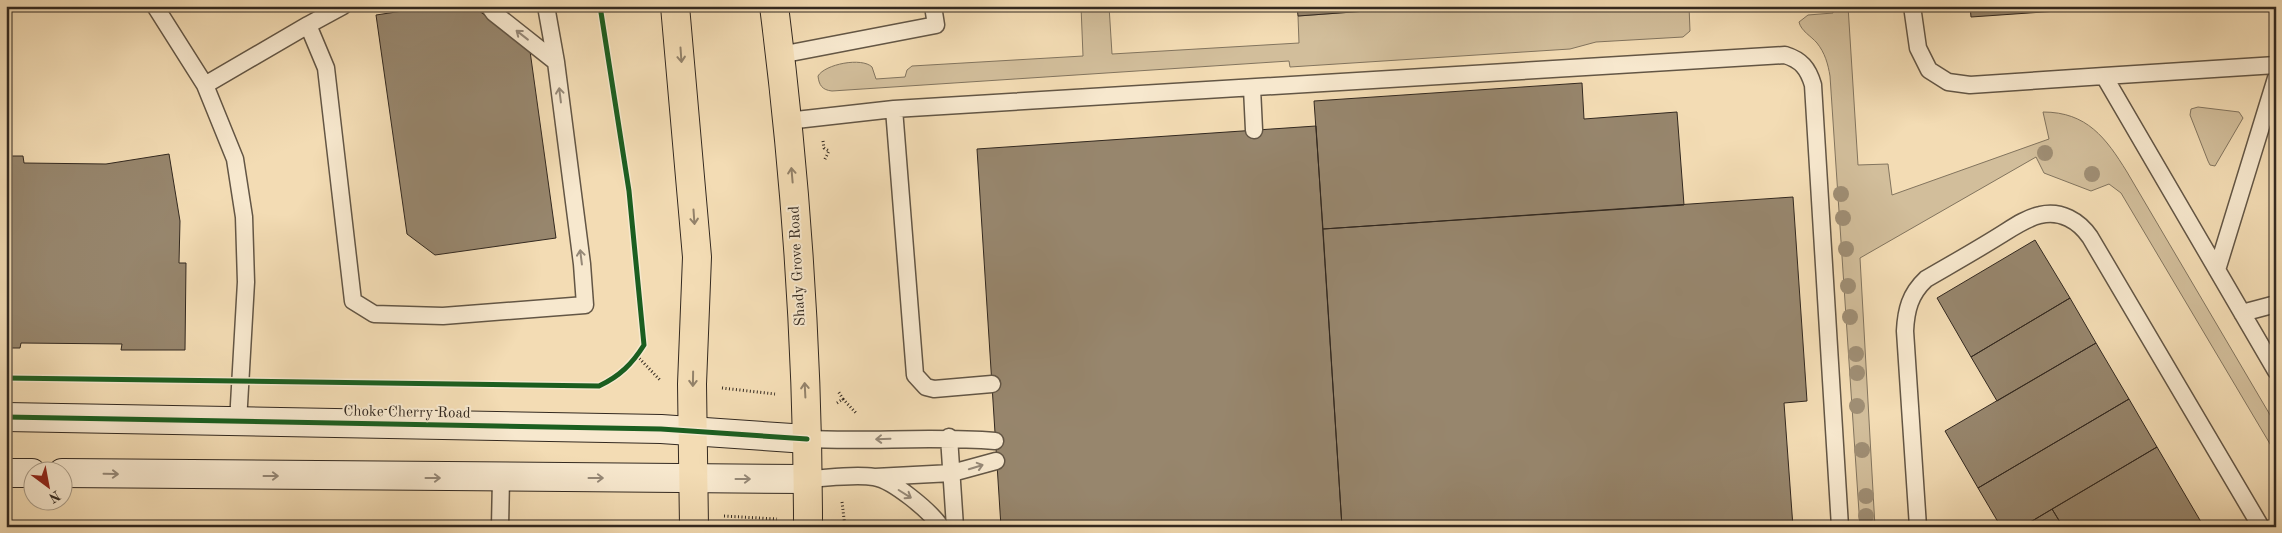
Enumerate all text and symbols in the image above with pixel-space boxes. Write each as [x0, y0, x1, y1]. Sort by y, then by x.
one-way arrow [515, 30, 528, 41]
one-way arrow [676, 46, 686, 62]
one-way arrow [555, 88, 565, 104]
one-way arrow [787, 168, 796, 184]
street label: Shady Grove Road [787, 205, 809, 326]
one-way arrow [689, 208, 698, 224]
one-way arrow [576, 249, 586, 265]
one-way arrow [688, 371, 697, 387]
one-way arrow [800, 382, 809, 398]
street label: Choke Cherry Road [343, 404, 471, 422]
one-way arrow [875, 435, 891, 444]
north arrow [22, 460, 72, 510]
one-way arrow [967, 462, 983, 472]
one-way arrow [102, 469, 119, 479]
one-way arrow [262, 471, 278, 481]
one-way arrow [425, 473, 441, 482]
one-way arrow [587, 473, 603, 483]
one-way arrow [734, 474, 751, 484]
text: N [46, 487, 63, 505]
one-way arrow [898, 489, 912, 499]

